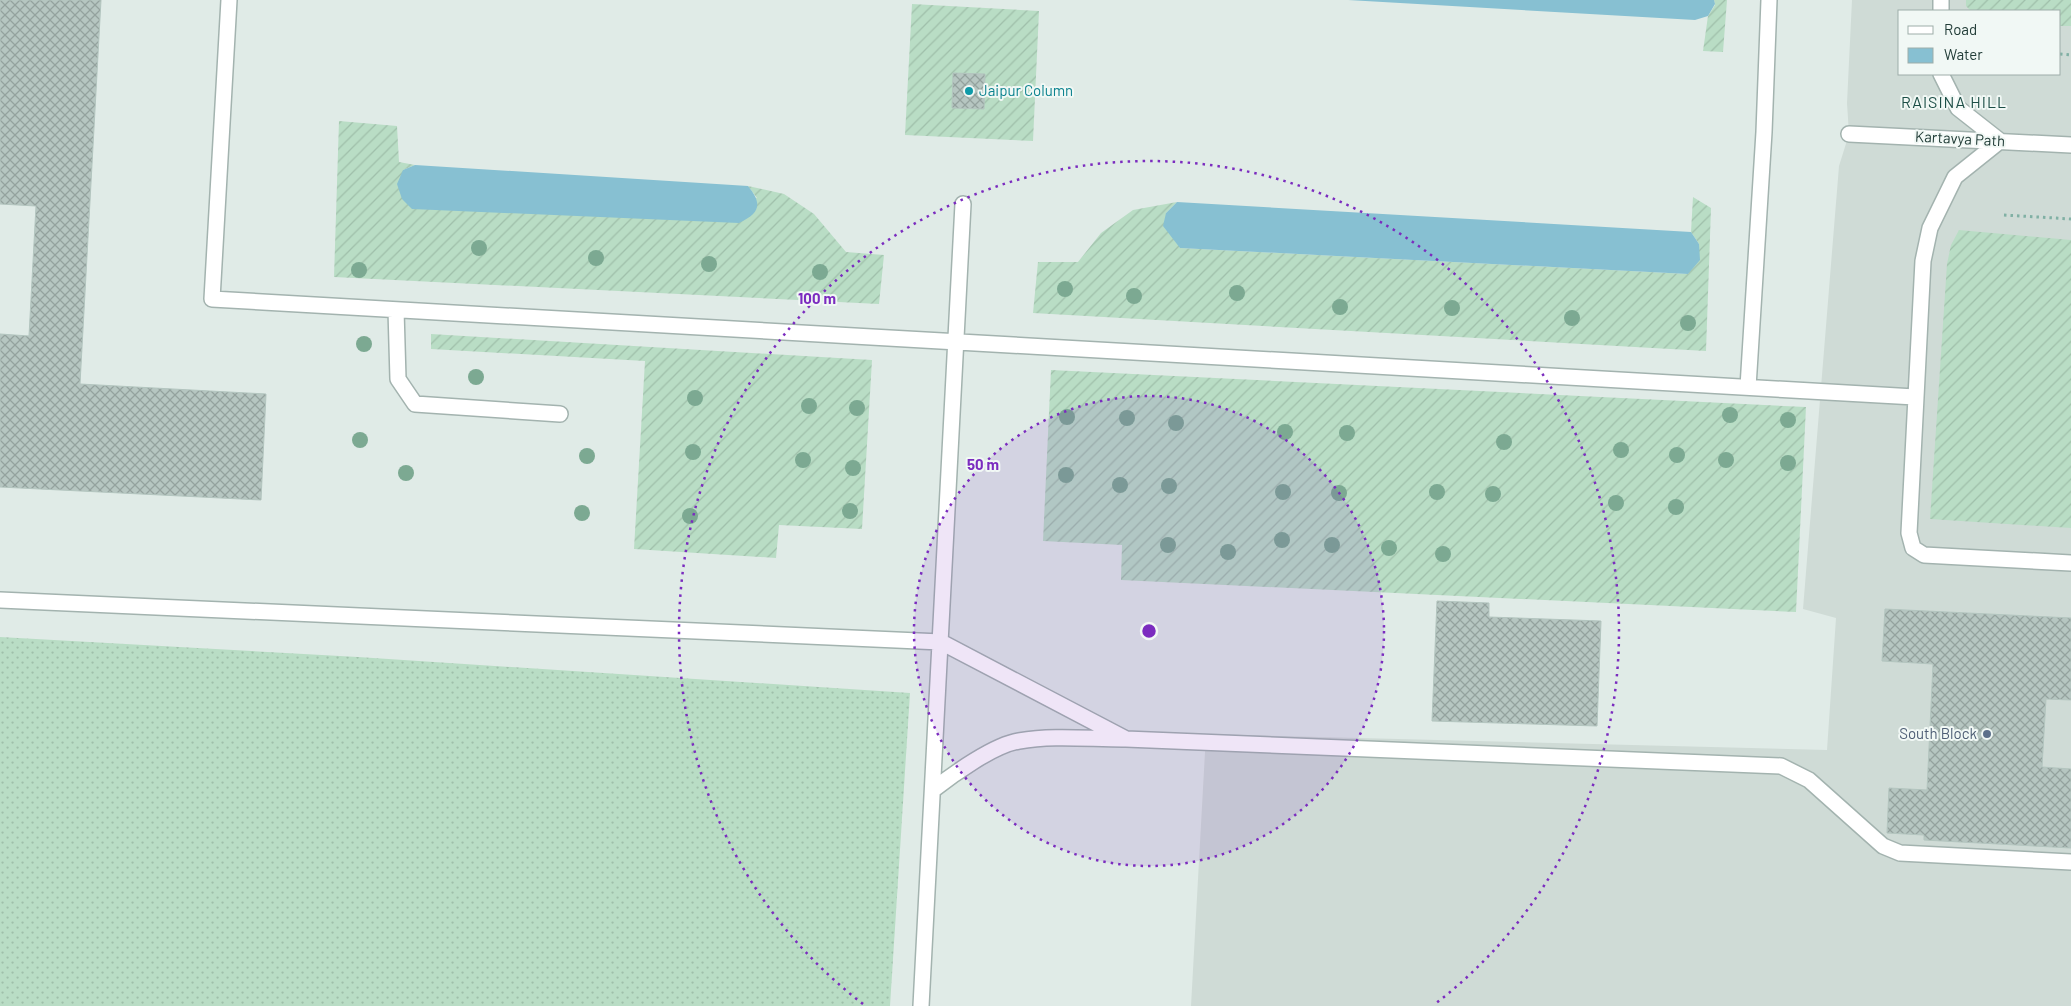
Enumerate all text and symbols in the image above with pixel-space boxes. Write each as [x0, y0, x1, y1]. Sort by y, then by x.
legend [1898, 10, 2061, 75]
text: Road [1944, 20, 1977, 38]
text: Water [1944, 45, 1983, 63]
place label: Jaipur Column [979, 81, 1073, 99]
marker: Jaipur Column [963, 85, 975, 97]
district label: RAISINA HILL [1901, 92, 2007, 111]
street label: Kartavya Path [1915, 127, 2005, 149]
text: 100 m [798, 289, 836, 307]
text: 50 m [967, 455, 999, 473]
centre of rings [1140, 622, 1158, 640]
place label: South Block [1899, 724, 1977, 742]
marker: South Block [1981, 728, 1993, 740]

